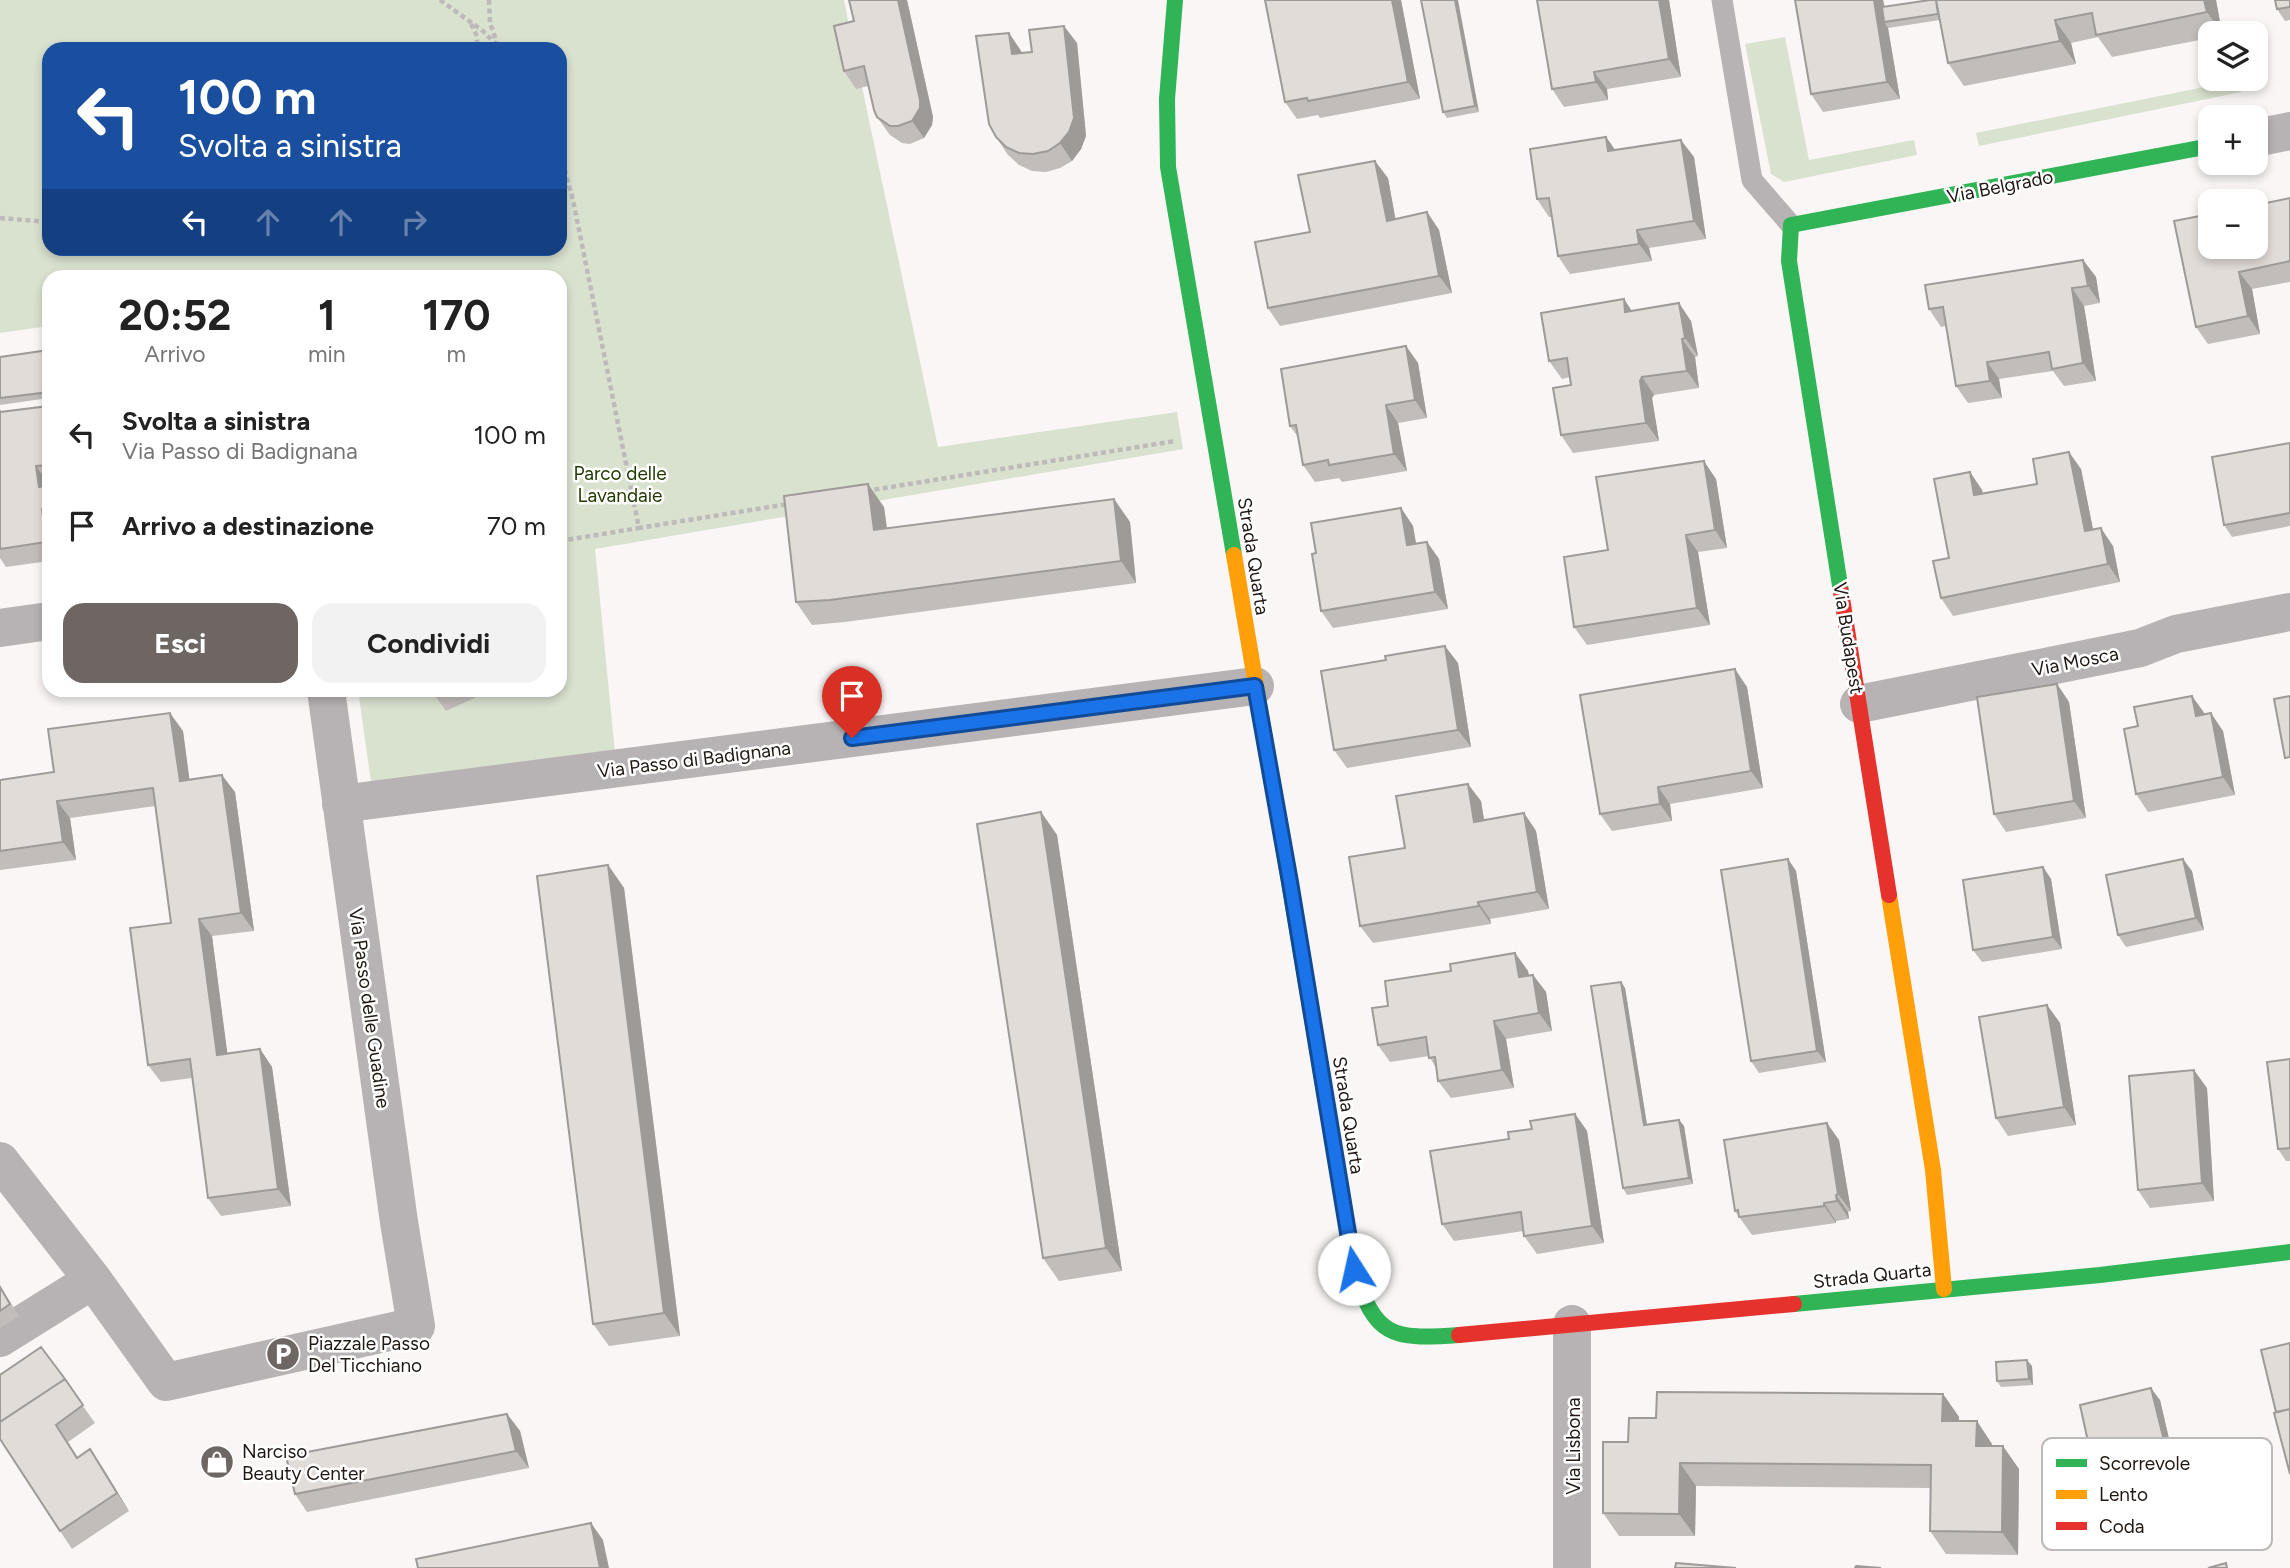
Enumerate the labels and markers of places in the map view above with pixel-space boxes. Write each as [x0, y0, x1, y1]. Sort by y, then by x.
pin [822, 666, 882, 738]
place label: Piazzale Passo Del Ticchiano [308, 1332, 430, 1377]
parking icon: Piazzale Passo Del Ticchiano [264, 1335, 302, 1373]
place label: Narciso Beauty Center [242, 1440, 365, 1485]
shop icon: Narciso Beauty Center [198, 1443, 236, 1481]

